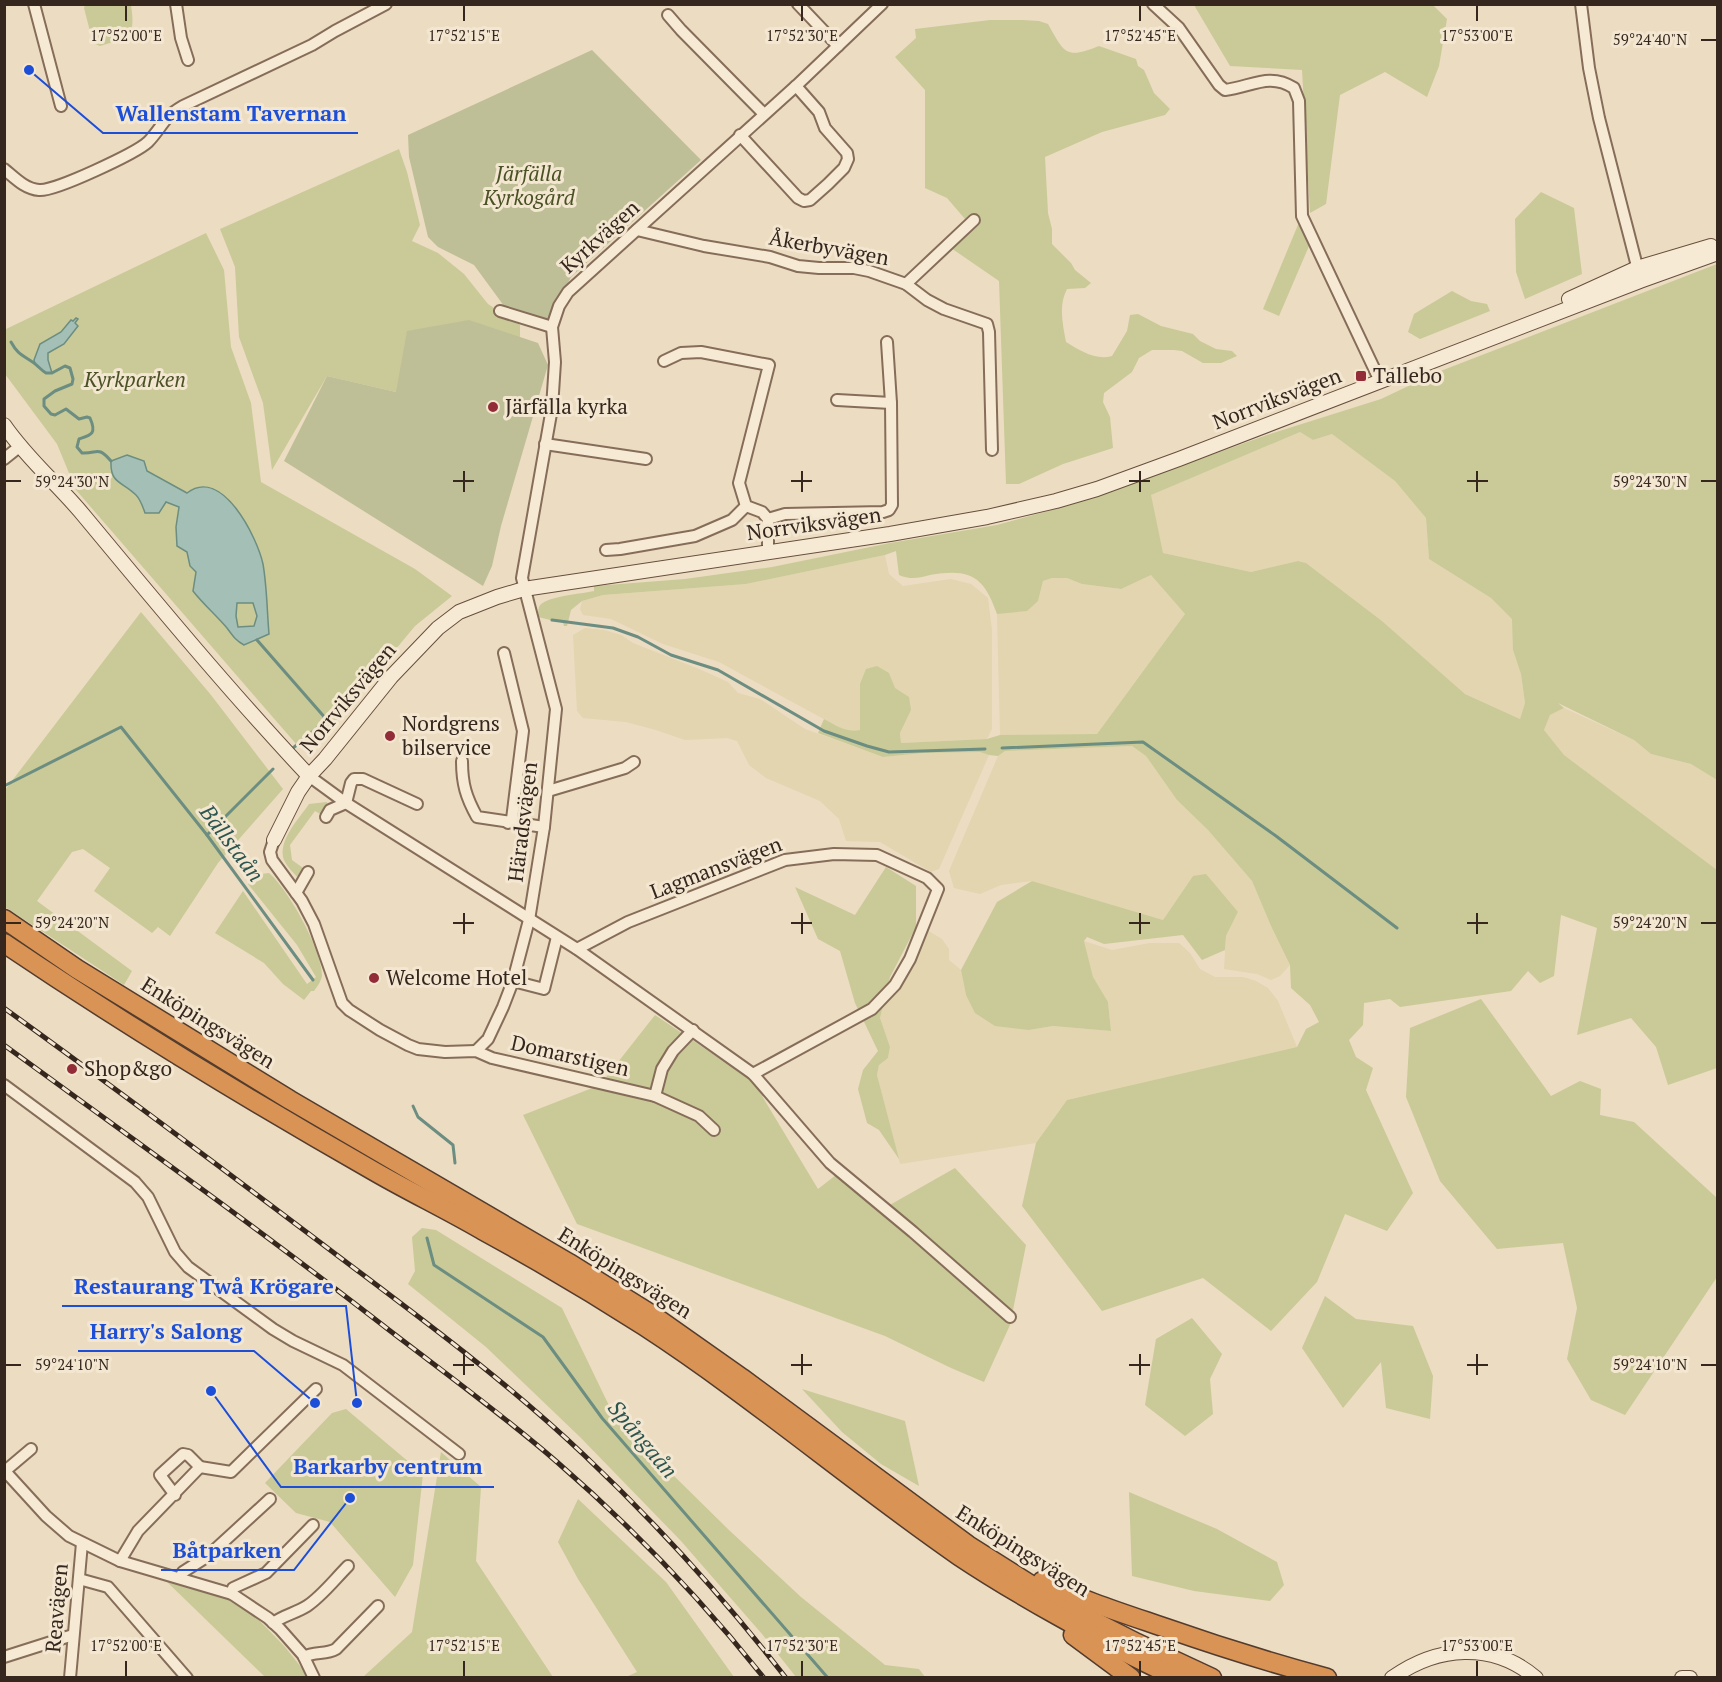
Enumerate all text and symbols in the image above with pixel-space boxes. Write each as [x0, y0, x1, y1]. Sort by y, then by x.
text: 17°52'00"E [90, 25, 162, 45]
text: 17°52'15"E [428, 25, 500, 45]
text: 17°52'30"E [766, 25, 838, 45]
text: 17°52'45"E [1104, 25, 1176, 45]
text: 17°53'00"E [1441, 25, 1513, 45]
text: 59°24'40"N [1613, 29, 1687, 49]
callout: Wallenstam Tavernan [103, 93, 358, 133]
text: Wallenstam Tavernan [116, 98, 346, 127]
park label: Järfälla Kyrkogård [482, 159, 576, 211]
street label: Kyrkvägen [554, 193, 645, 279]
street label: Åkerbyvägen [767, 223, 892, 271]
street label: Norrviksvägen [1208, 360, 1345, 435]
place label: Tallebo [1373, 361, 1442, 389]
park label: Kyrkparken [83, 365, 186, 393]
marker: Tallebo [1354, 369, 1368, 383]
place label: Järfälla kyrka [505, 392, 628, 420]
marker: Järfälla kyrka [486, 400, 500, 414]
text: 59°24'30"N [35, 471, 109, 491]
text: 59°24'30"N [1613, 471, 1687, 491]
street label: Norrviksvägen [745, 500, 884, 546]
street label: Norrviksvägen [293, 636, 402, 758]
place label: Nordgrens bilservice [402, 709, 500, 761]
marker: Nordgrens bilservice [383, 729, 397, 743]
street label: Häradsvägen [501, 760, 543, 883]
water label: Bällstaån [193, 797, 271, 887]
street label: Lagmansvägen [646, 829, 786, 905]
text: 59°24'20"N [35, 912, 109, 932]
text: 59°24'20"N [1613, 912, 1687, 932]
place label: Welcome Hotel [386, 963, 527, 991]
street label: Enköpingsvägen [136, 970, 281, 1075]
marker: Welcome Hotel [367, 971, 381, 985]
street label: Domarstigen [508, 1028, 633, 1082]
place label: Shop&go [84, 1054, 172, 1082]
marker: Shop&go [65, 1062, 79, 1076]
street label: Enköpingsvägen [553, 1220, 698, 1325]
callout: Restaurang Twå Krögare [62, 1266, 346, 1306]
text: Restaurang Twå Krögare [74, 1271, 334, 1300]
callout: Harry's Salong [78, 1311, 254, 1351]
text: Harry's Salong [90, 1316, 243, 1345]
text: 59°24'10"N [35, 1354, 109, 1374]
text: 59°24'10"N [1613, 1354, 1687, 1374]
water label: Spångaån [602, 1393, 685, 1484]
callout: Barkarby centrum [281, 1447, 494, 1487]
text: Barkarby centrum [293, 1451, 483, 1480]
street label: Enköpingsvägen [951, 1498, 1096, 1603]
callout: Båtparken [161, 1530, 294, 1570]
text: Båtparken [173, 1535, 281, 1564]
street label: Reavägen [38, 1562, 74, 1654]
text: 17°52'00"E [90, 1635, 162, 1655]
text: 17°52'15"E [428, 1635, 500, 1655]
text: 17°52'30"E [766, 1635, 838, 1655]
text: 17°52'45"E [1104, 1635, 1176, 1655]
text: 17°53'00"E [1441, 1635, 1513, 1655]

